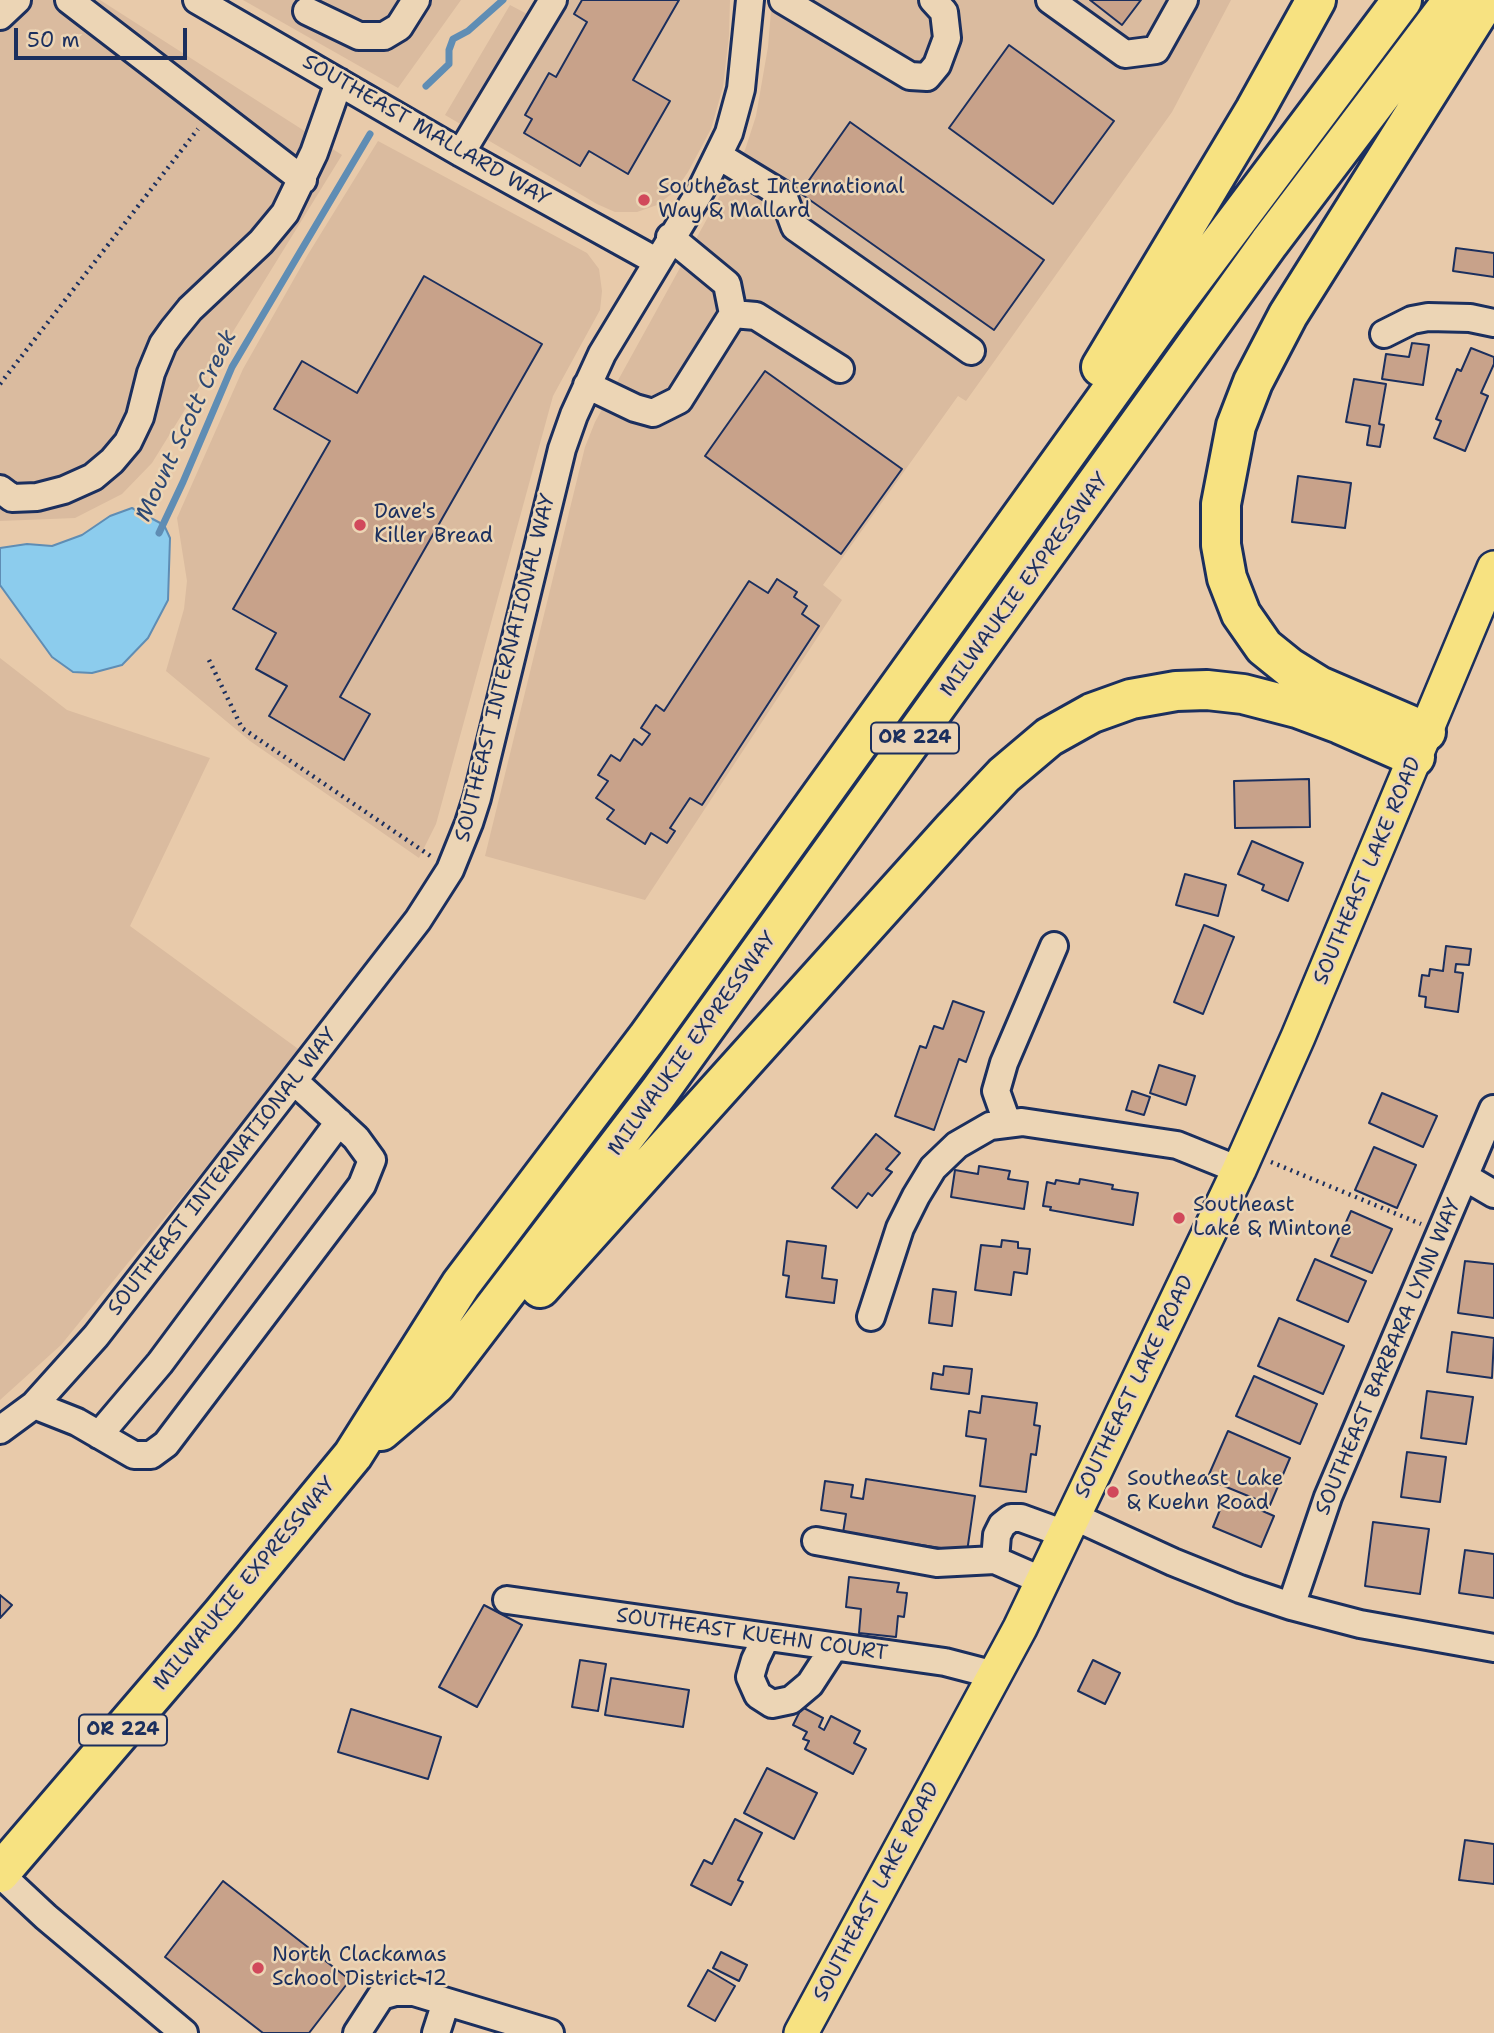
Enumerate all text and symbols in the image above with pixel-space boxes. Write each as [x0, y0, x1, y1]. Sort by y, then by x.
scale bar [18, 14, 191, 58]
text: 50 m [27, 26, 80, 54]
street label: SOUTHEAST MALLARD WAY [298, 50, 554, 212]
place label: Southeast International Way & Mallard [658, 175, 905, 225]
marker: Southeast International Way & Mallard [636, 192, 652, 208]
water label: Mount Scott Creek [130, 326, 244, 526]
street label: MILWAUKIE EXPRESSWAY [935, 468, 1115, 702]
street label: SOUTHEAST INTERNATIONAL WAY [450, 491, 562, 845]
place label: Dave's Killer Bread [374, 500, 493, 550]
marker: Dave's Killer Bread [352, 517, 368, 533]
road number: OR 224 [871, 722, 959, 754]
street label: SOUTHEAST LAKE ROAD [1309, 754, 1427, 988]
street label: MILWAUKIE EXPRESSWAY [603, 927, 783, 1161]
street label: SOUTHEAST INTERNATIONAL WAY [103, 1023, 343, 1321]
place label: Southeast Lake & Mintone [1193, 1193, 1352, 1243]
street label: SOUTHEAST BARBARA LYNN WAY [1311, 1195, 1467, 1519]
marker: Southeast Lake & Mintone [1171, 1210, 1187, 1226]
street label: SOUTHEAST LAKE ROAD [1070, 1272, 1200, 1502]
place label: Southeast Lake & Kuehn Road [1127, 1467, 1283, 1517]
street label: MILWAUKIE EXPRESSWAY [148, 1472, 342, 1696]
marker: Southeast Lake & Kuehn Road [1105, 1484, 1121, 1500]
street label: SOUTHEAST KUEHN COURT [615, 1603, 889, 1667]
road number: OR 224 [79, 1714, 167, 1746]
street label: SOUTHEAST LAKE ROAD [808, 1778, 946, 2006]
place label: North Clackamas School District 12 [272, 1943, 447, 1993]
marker: North Clackamas School District 12 [250, 1960, 266, 1976]

